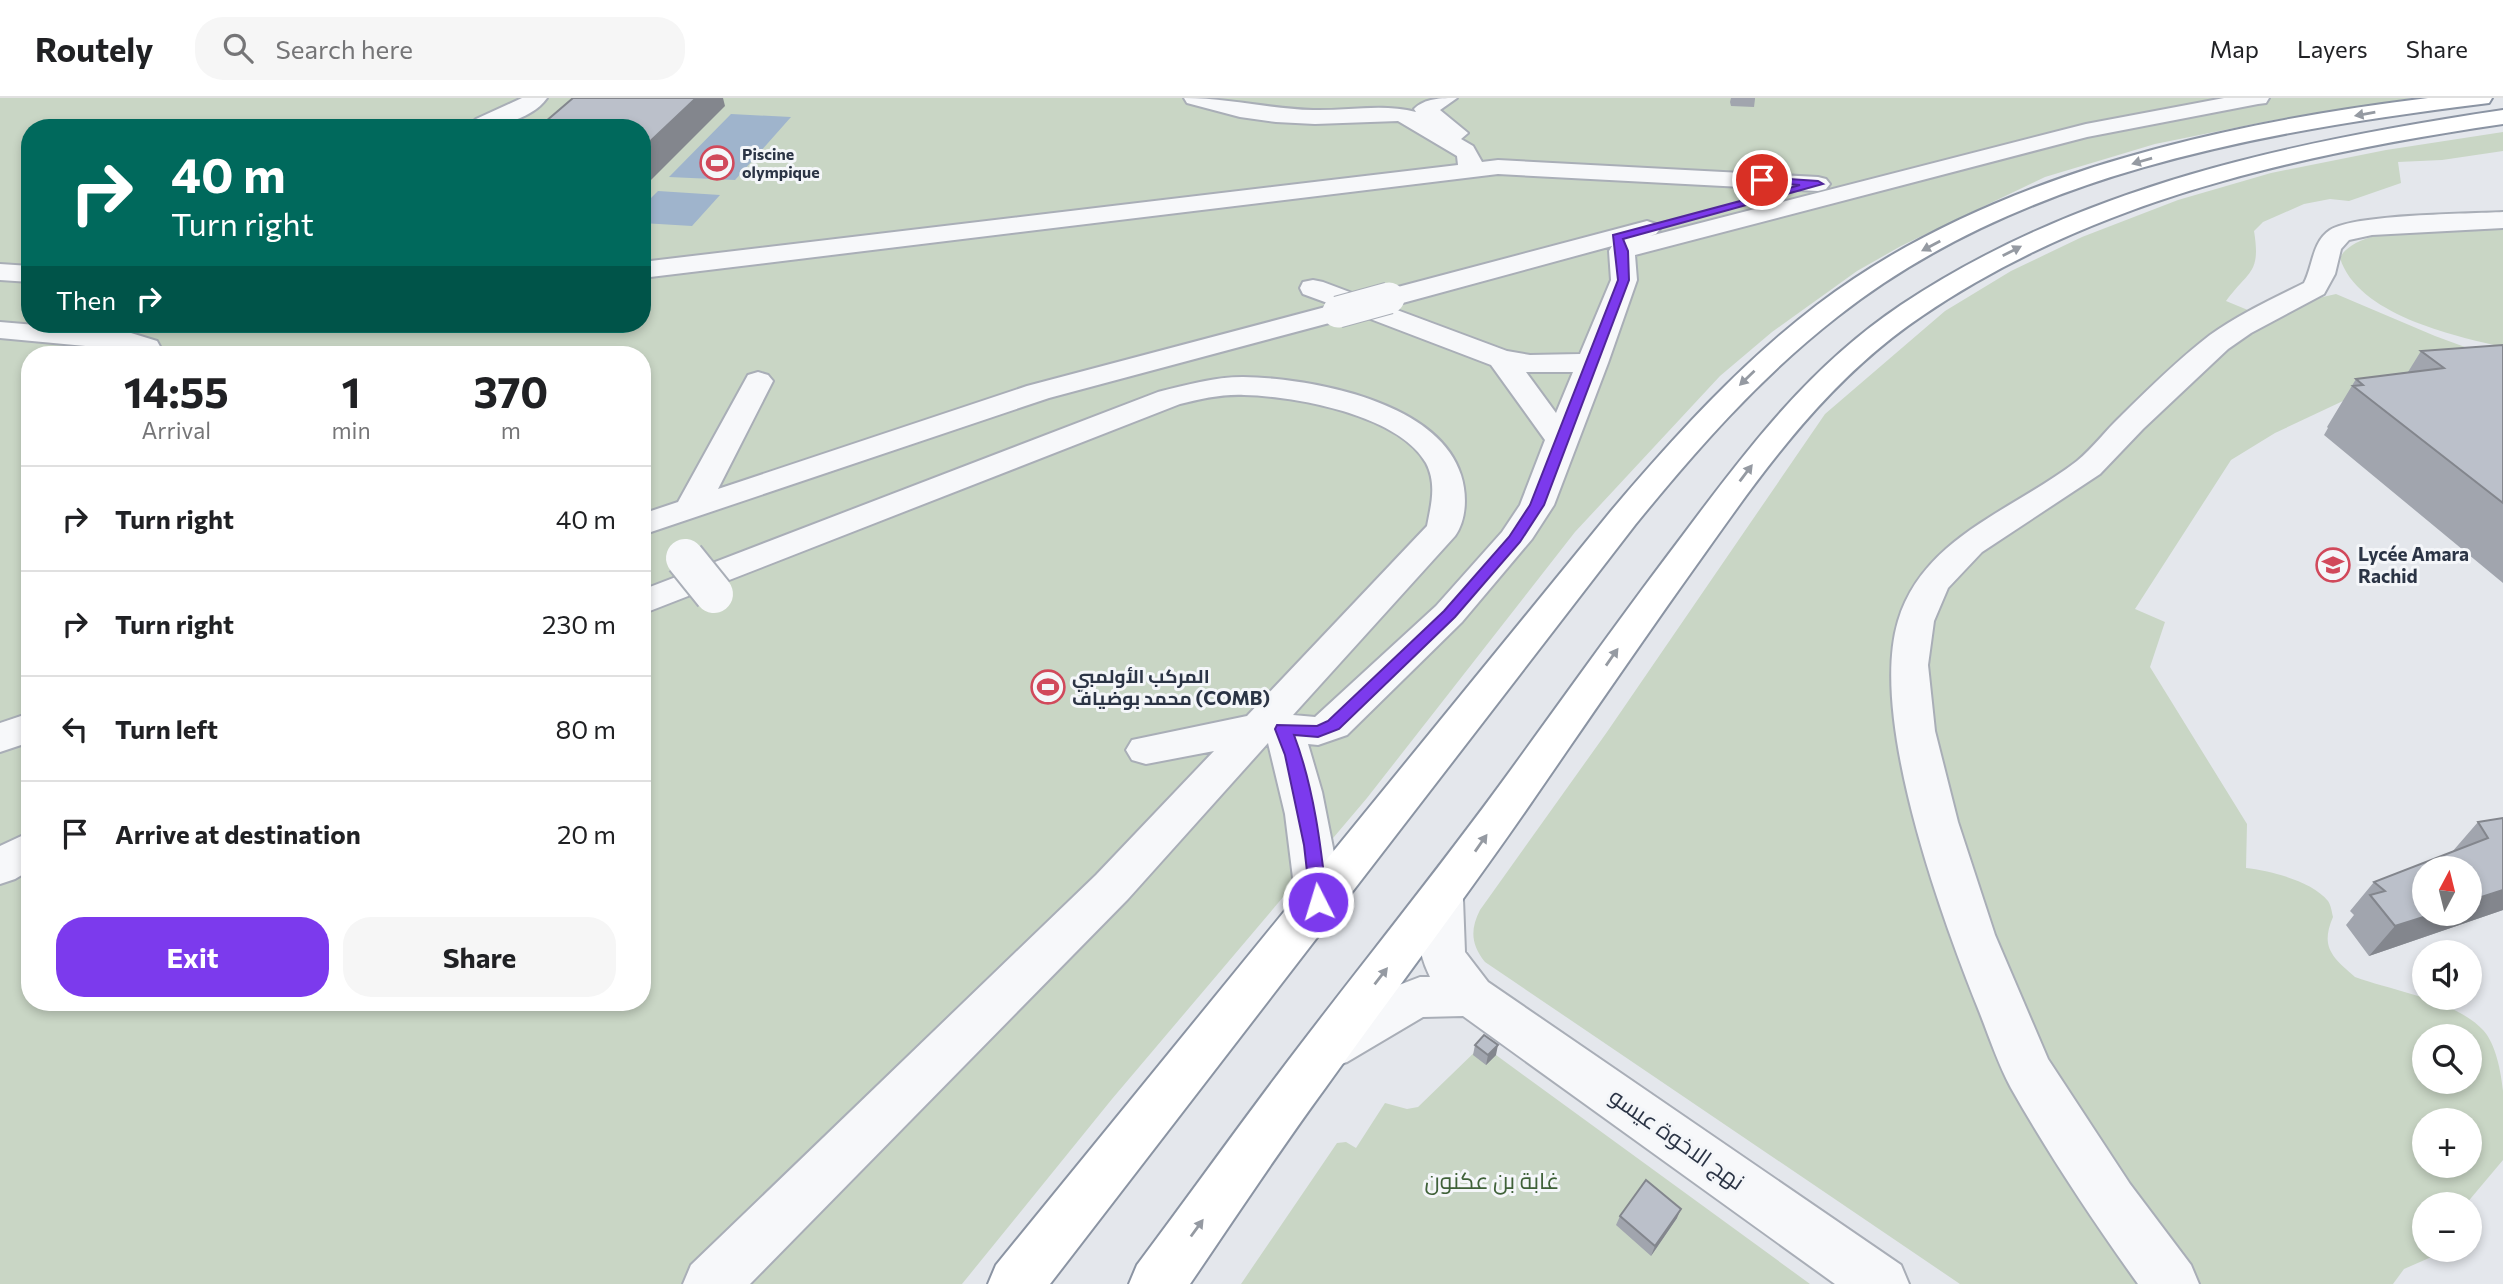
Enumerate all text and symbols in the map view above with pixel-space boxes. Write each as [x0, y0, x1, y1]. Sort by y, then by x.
search box [195, 17, 685, 80]
text: Routely [35, 28, 153, 69]
icon: search [219, 29, 257, 67]
text: Search here [275, 33, 413, 64]
text: Map [2210, 34, 2259, 63]
text: Layers [2297, 34, 2368, 63]
text: Share [2406, 34, 2468, 63]
one-way arrow [2353, 109, 2375, 120]
text: 40 m [171, 143, 286, 203]
sports icon: Piscine olympique [698, 144, 736, 182]
place label: Piscine olympique [742, 144, 820, 181]
icon: right [56, 147, 147, 238]
pin [1732, 150, 1792, 210]
one-way arrow [2131, 156, 2153, 167]
icon: arrive [1743, 161, 1781, 199]
text: Turn right [171, 203, 314, 243]
one-way arrow [1922, 240, 1941, 252]
one-way arrow [2002, 246, 2022, 257]
icon: right [130, 280, 168, 318]
text: Then [56, 284, 116, 315]
text: 14:55 [124, 365, 229, 417]
text: 1 [342, 365, 361, 417]
text: 370 [473, 365, 548, 417]
one-way arrow [1739, 370, 1756, 386]
text: Arrival [141, 416, 211, 444]
text: min [331, 416, 371, 444]
text: m [501, 416, 521, 444]
one-way arrow [1739, 465, 1754, 483]
icon: right [56, 500, 94, 538]
text: Turn right [115, 503, 234, 534]
text: 40 m [556, 503, 616, 534]
place label: Lycée Amara Rachid [2358, 542, 2469, 587]
school or university icon: Lycée Amara Rachid [2314, 546, 2352, 584]
icon: right [56, 605, 94, 643]
text: Turn right [115, 608, 234, 639]
text: 230 m [542, 608, 616, 639]
one-way arrow [1605, 648, 1619, 666]
place label: المركب الأولمبي محمد بوضياف (COMB) [1072, 664, 1270, 710]
sports icon: المركب الأولمبي محمد بوضياف (COMB) [1029, 668, 1067, 706]
icon: left [56, 710, 94, 748]
text: Turn left [115, 713, 218, 744]
text: 80 m [556, 713, 616, 744]
icon: arrive [56, 815, 94, 853]
text: Arrive at destination [115, 818, 361, 849]
text: 20 m [557, 818, 616, 849]
one-way arrow [1473, 834, 1487, 852]
north arrow [2412, 856, 2482, 926]
map controls [2412, 856, 2482, 1262]
position arrow [1281, 865, 1355, 939]
button: Exit [56, 917, 329, 997]
button: Share [343, 917, 616, 997]
button: sound [2412, 940, 2482, 1010]
one-way arrow [1374, 967, 1388, 985]
button: search [2412, 1024, 2482, 1094]
street label: نهج الاخوة عيسو [1603, 1081, 1751, 1198]
button: + [2412, 1108, 2482, 1178]
park label: غابة بن عكنون [1425, 1166, 1560, 1195]
button: − [2412, 1192, 2482, 1262]
one-way arrow [1190, 1219, 1204, 1237]

